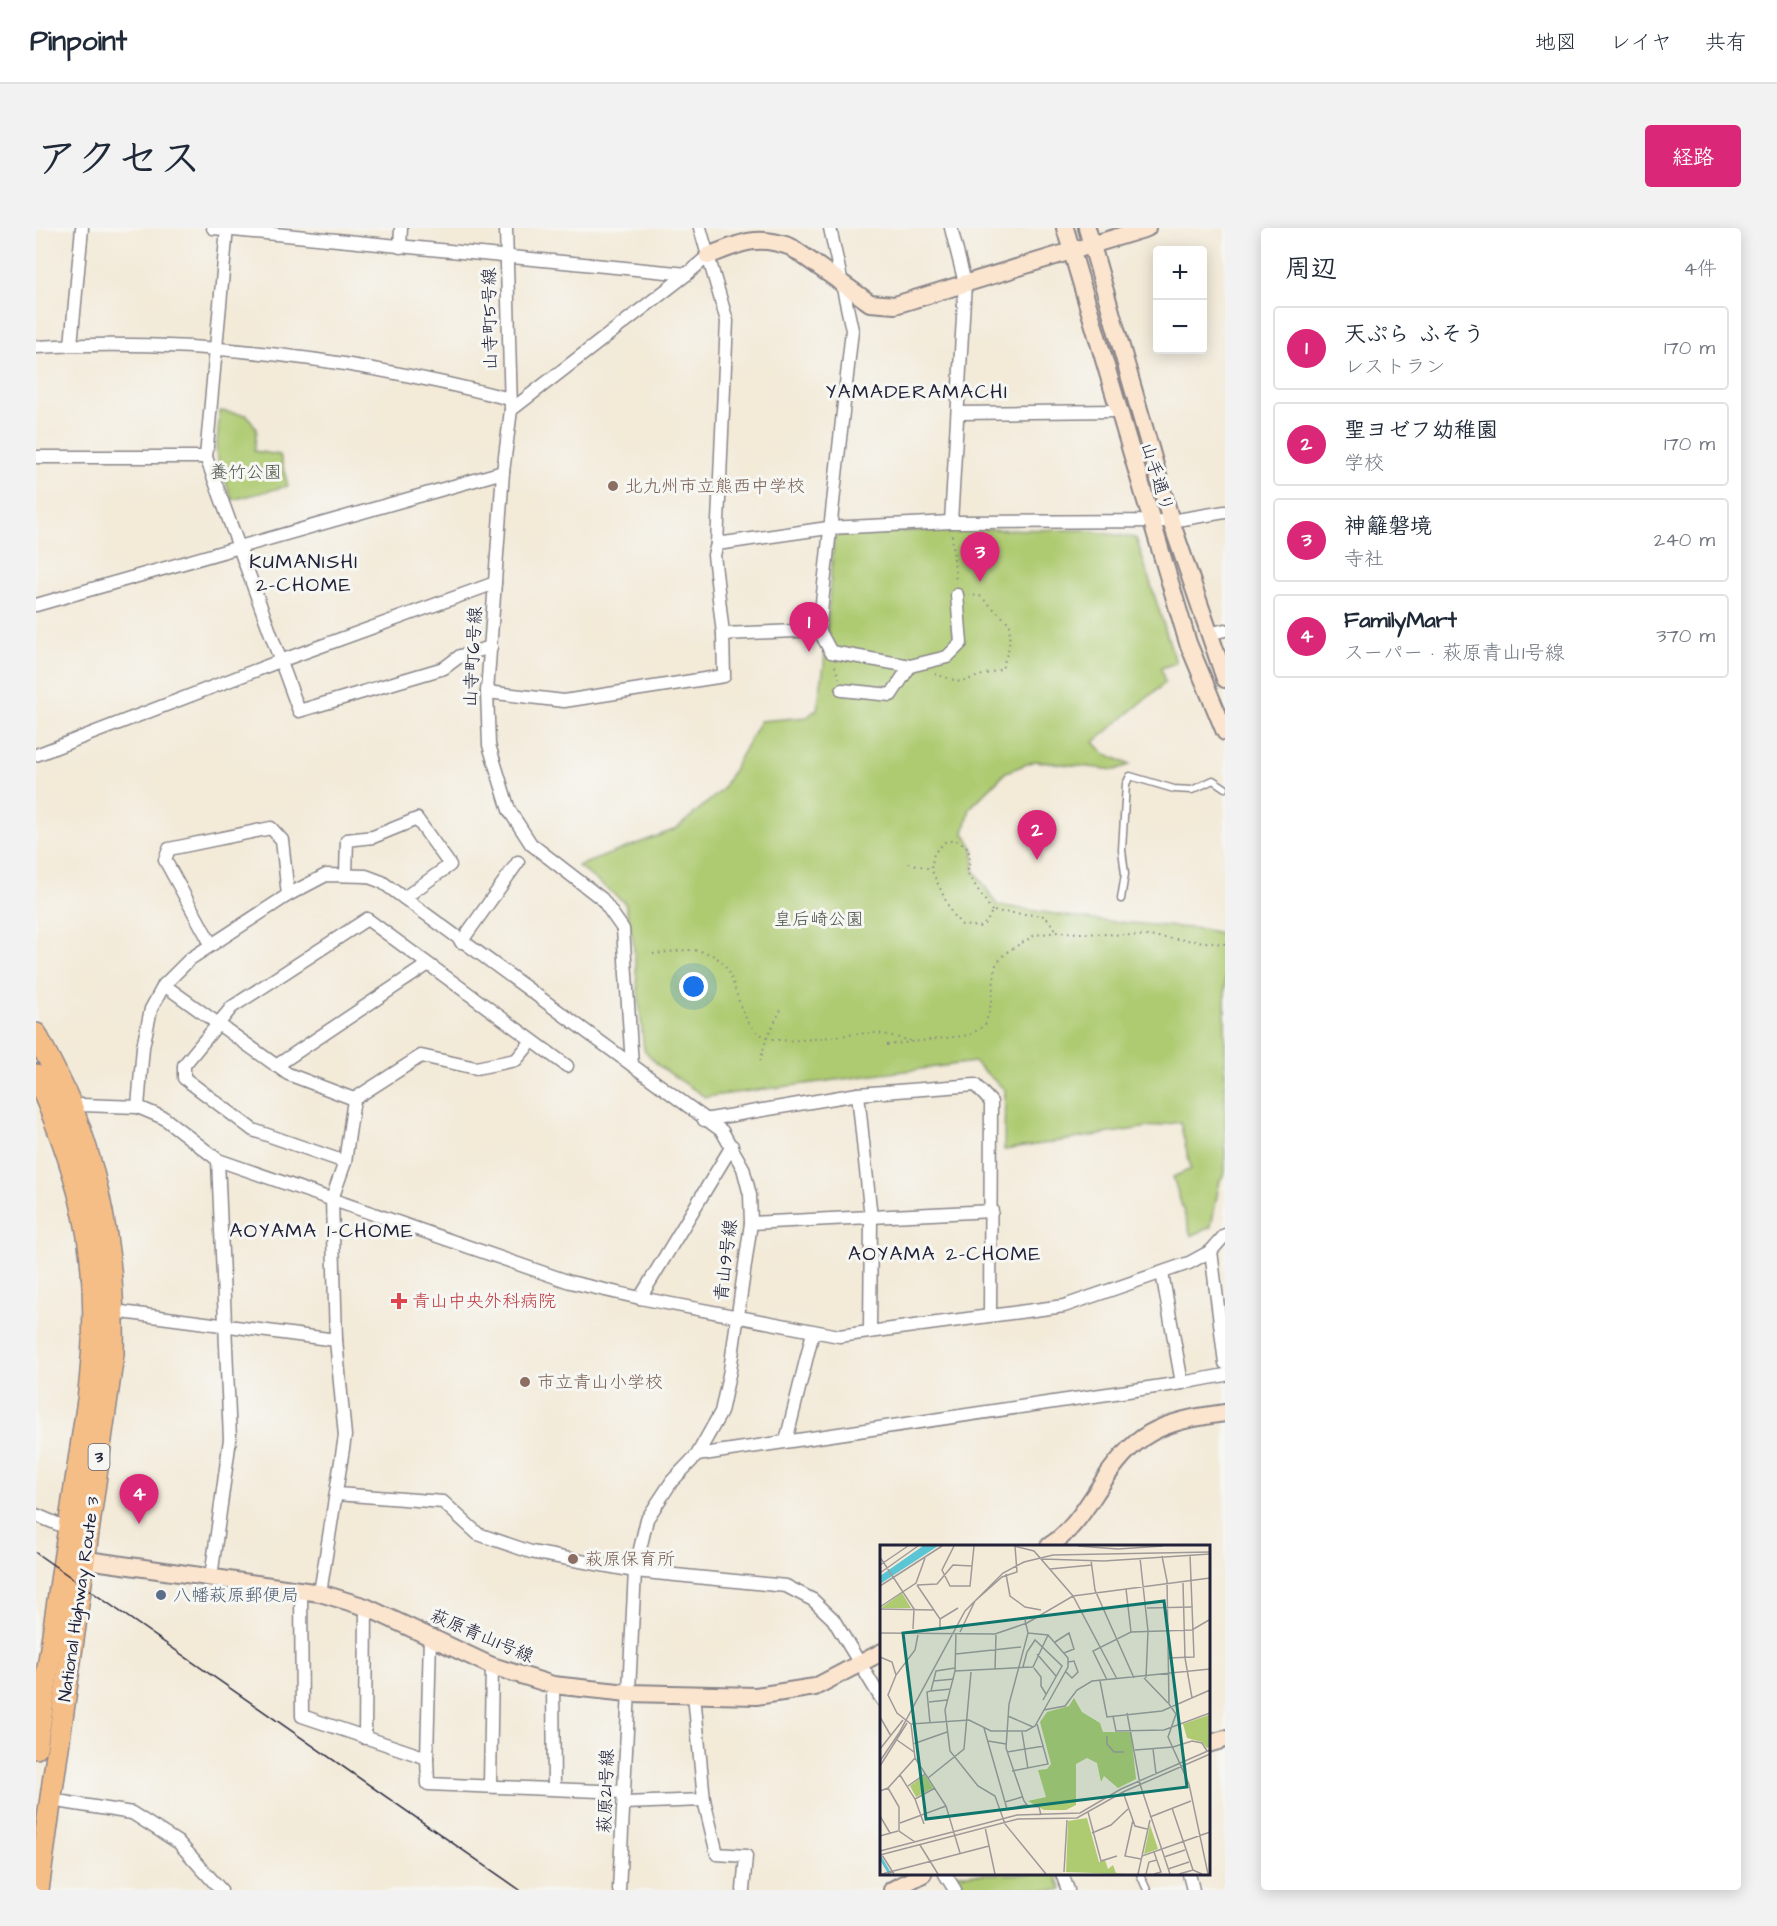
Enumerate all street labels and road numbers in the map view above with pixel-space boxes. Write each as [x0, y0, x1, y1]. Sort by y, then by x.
street label: 山寺町5号線 [477, 267, 503, 371]
street label: 山手通り [1135, 439, 1179, 515]
street label: 山寺町6号線 [458, 606, 488, 708]
street label: 青山9号線 [709, 1218, 743, 1302]
road number: 3 [88, 1444, 110, 1470]
street label: National Highway Route 3 [52, 1495, 107, 1703]
street label: 萩原青山1号線 [426, 1603, 538, 1669]
street label: 萩原21号線 [592, 1748, 620, 1834]

